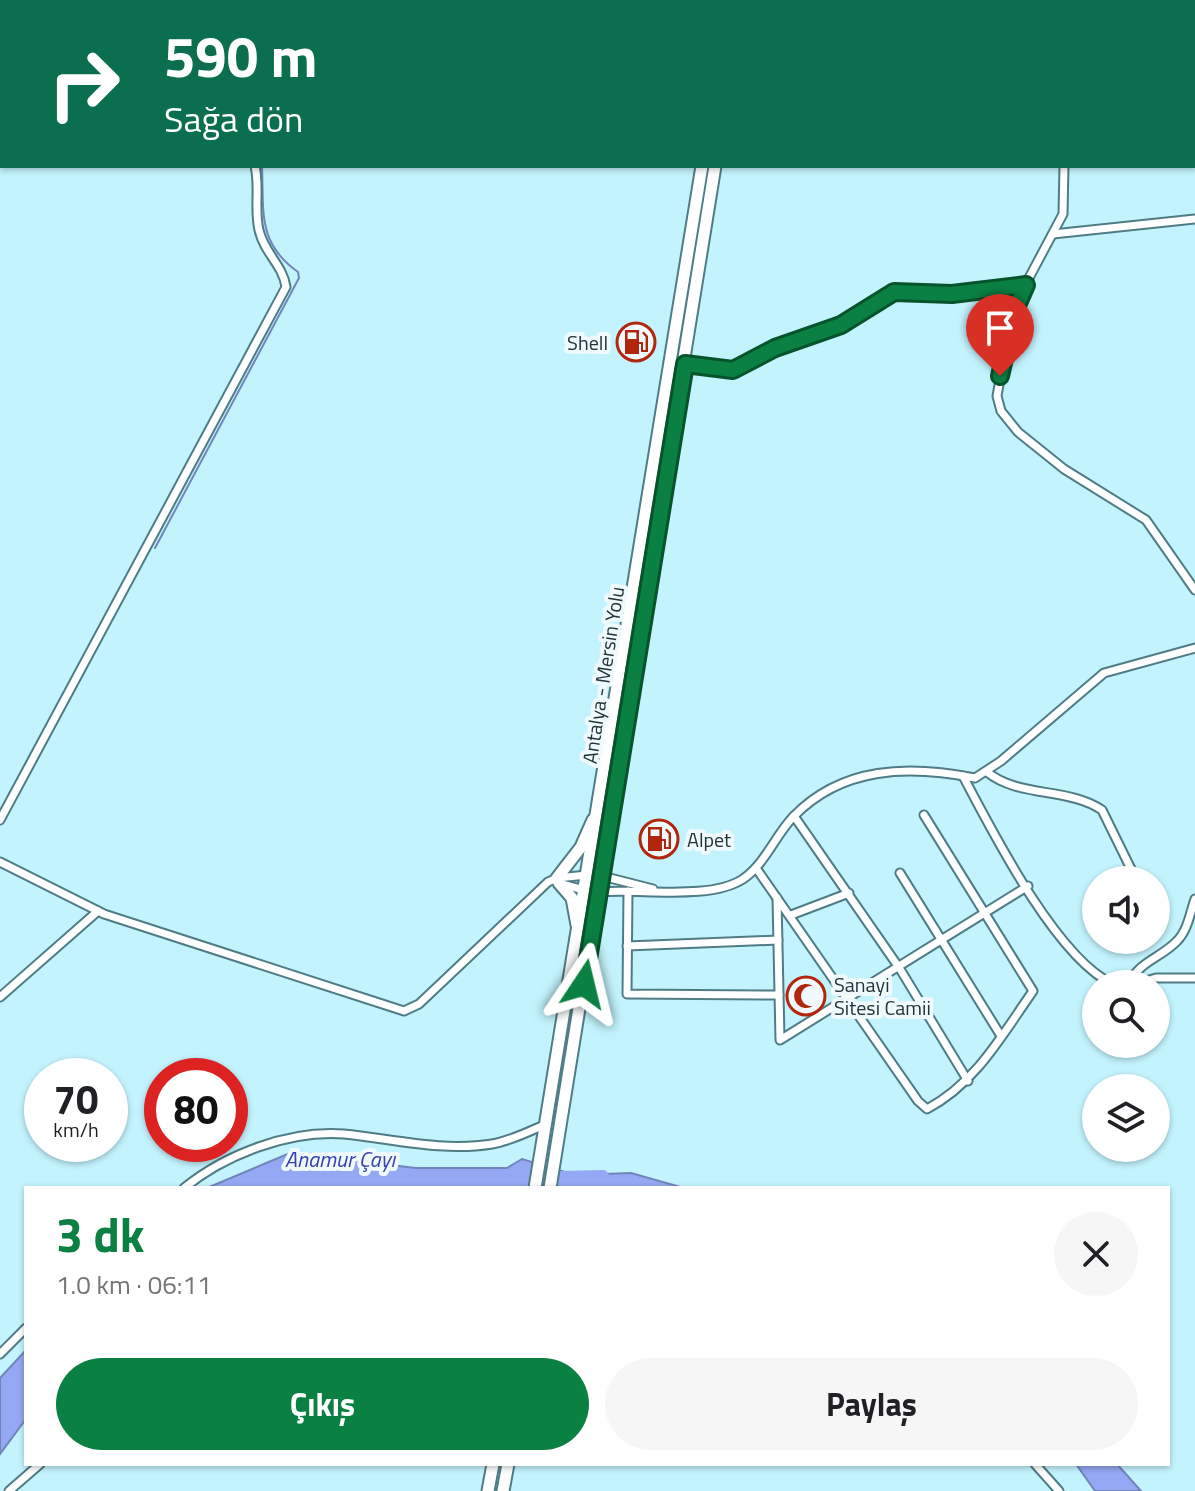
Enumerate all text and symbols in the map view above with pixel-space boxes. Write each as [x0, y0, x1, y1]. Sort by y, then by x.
text: 590 m [164, 14, 317, 99]
icon: right [32, 32, 136, 136]
text: Sağa dön [164, 91, 303, 146]
pin [966, 294, 1034, 376]
icon: arrive [978, 306, 1022, 350]
fuel station icon: Shell [615, 321, 657, 363]
place label: Shell [567, 327, 608, 358]
street label: Antalya - Mersin Yolu [574, 584, 632, 766]
fuel station icon: Alpet [638, 818, 680, 860]
place label: Alpet [687, 824, 731, 855]
map controls [1082, 866, 1170, 1162]
button: sound [1082, 866, 1170, 954]
position arrow [542, 942, 626, 1026]
place label: Sanayi Sitesi Camii [834, 969, 931, 1023]
button: search [1082, 970, 1170, 1058]
mosque icon: Sanayi Sitesi Camii [785, 975, 827, 1017]
speed limit sign: 80 [144, 1058, 248, 1162]
text: 70 [54, 1069, 98, 1130]
button: layers [1082, 1074, 1170, 1162]
text: km/h [53, 1114, 99, 1145]
water label: Anamur Çayı [285, 1142, 397, 1176]
text: 3 dk [56, 1198, 145, 1271]
button: close [1054, 1212, 1138, 1296]
text: 1.0 km · 06:11 [56, 1265, 212, 1304]
button: Çıkış [56, 1358, 589, 1450]
button: Paylaş [605, 1358, 1138, 1450]

